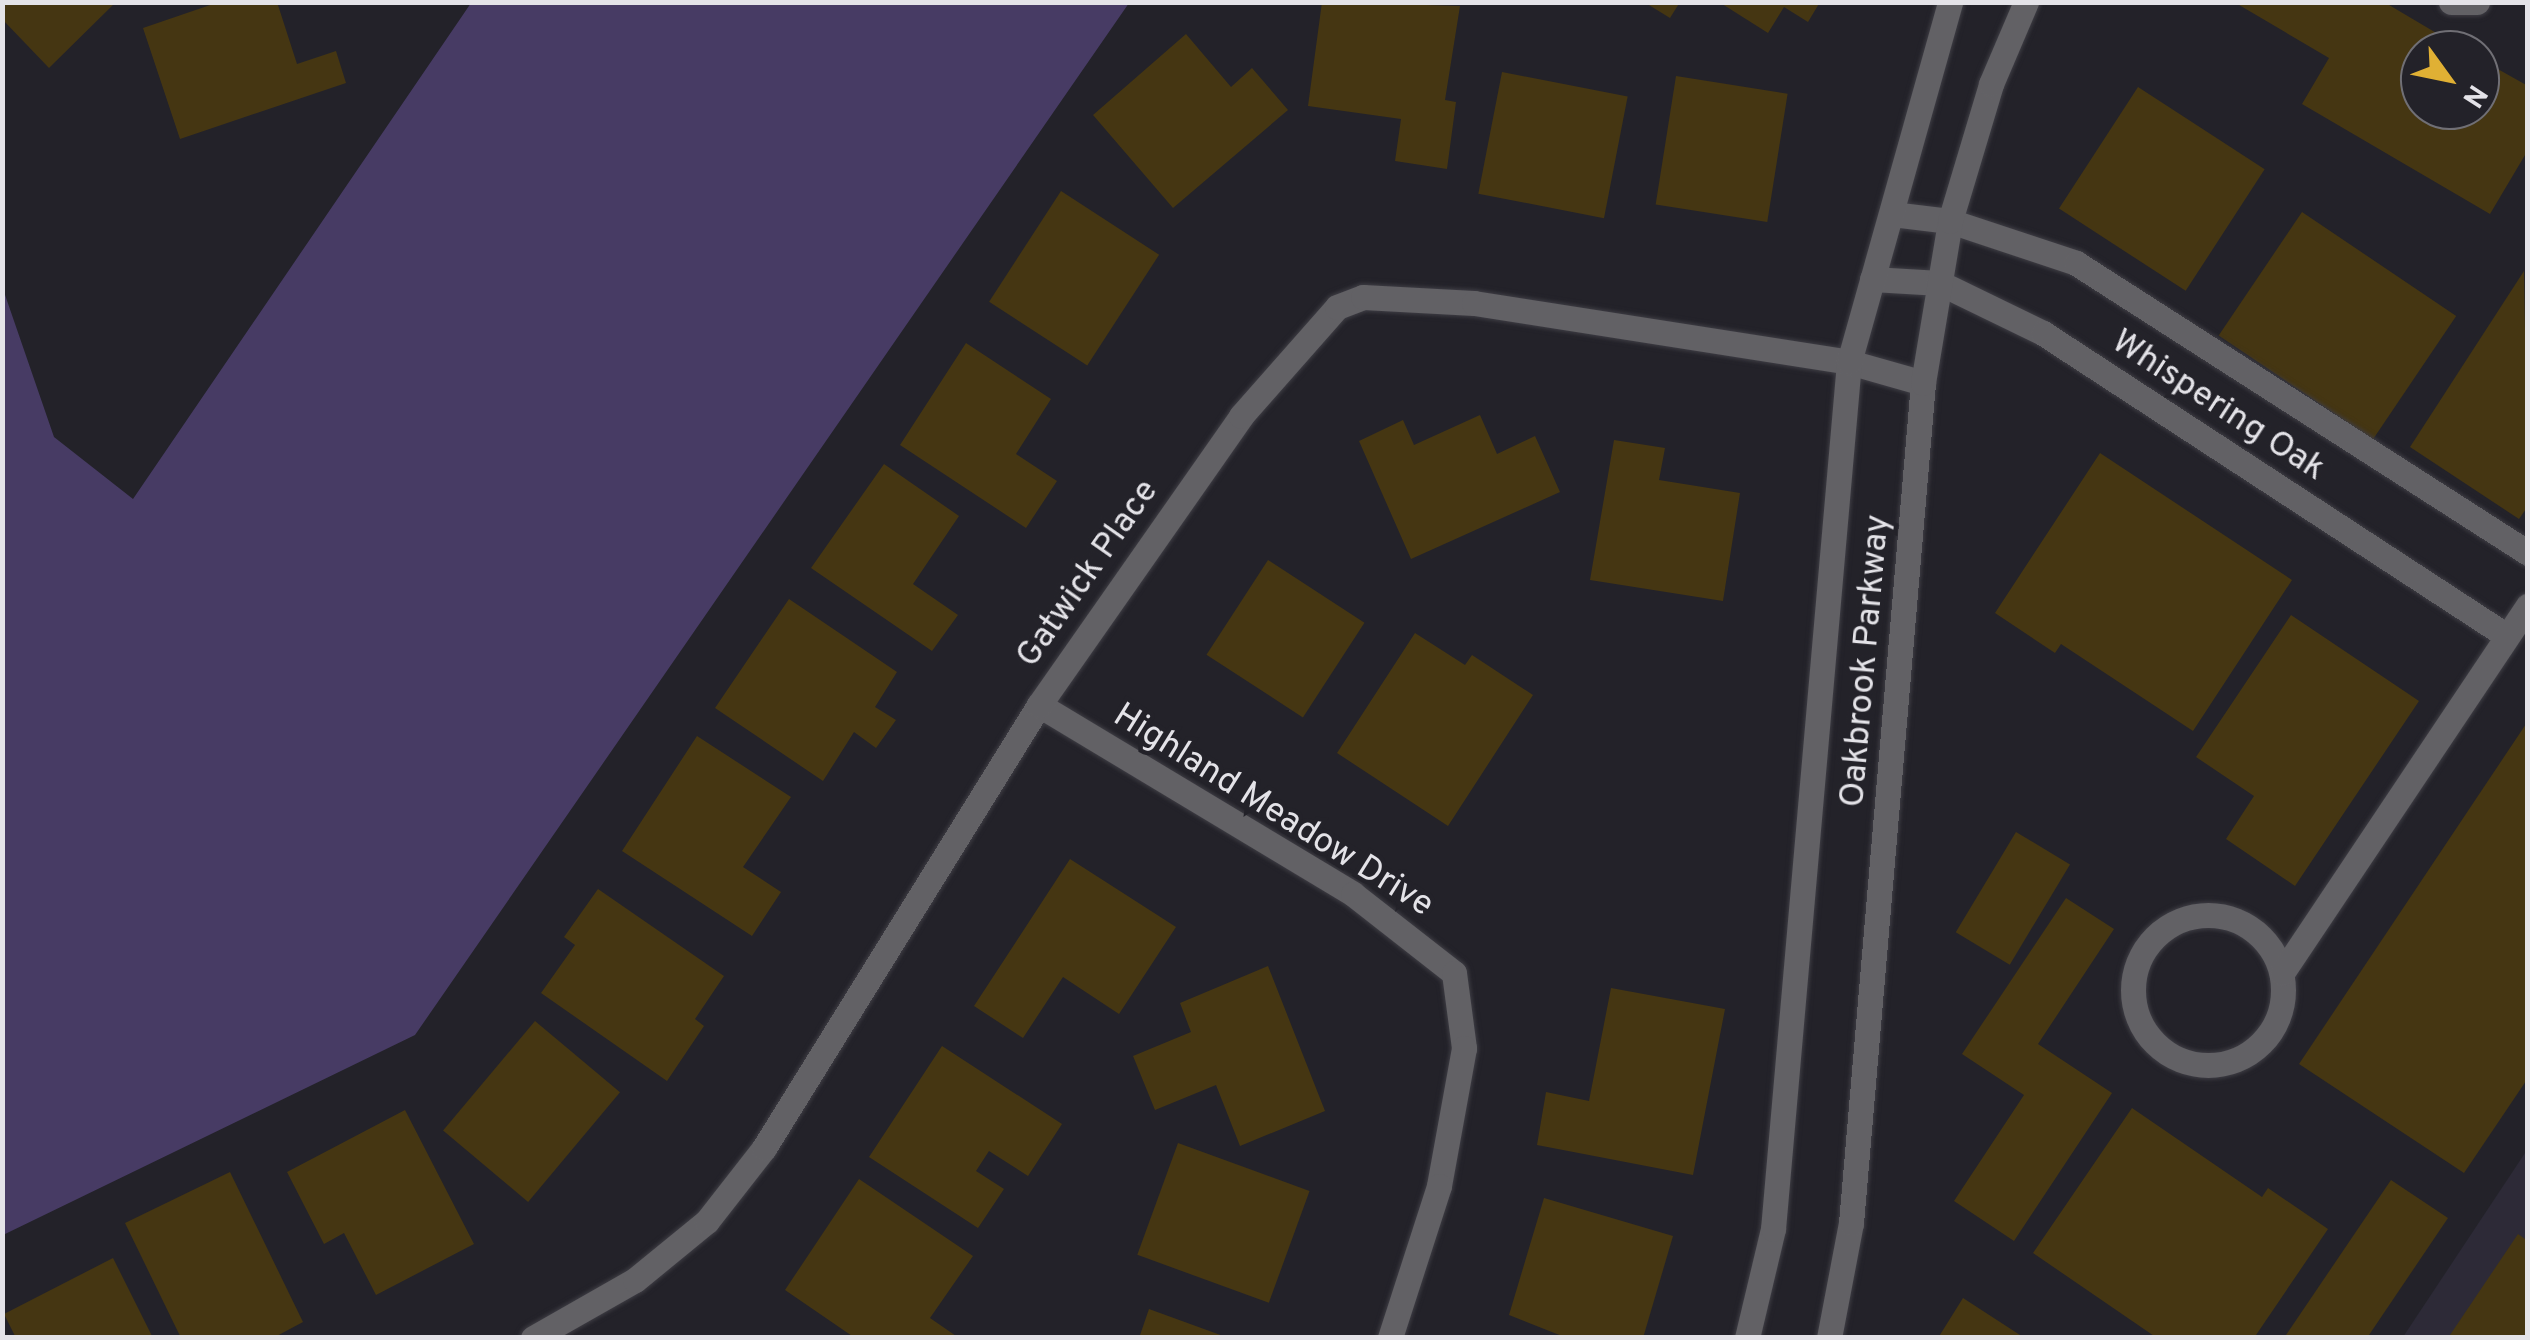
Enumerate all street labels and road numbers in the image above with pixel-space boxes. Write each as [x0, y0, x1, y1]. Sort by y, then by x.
street label: Whispering Oak [2103, 321, 2333, 491]
street label: Gatwick Place [1008, 472, 1168, 676]
street label: Oakbrook Parkway [1832, 513, 1900, 809]
street label: Highland Meadow Drive [1105, 695, 1441, 927]

